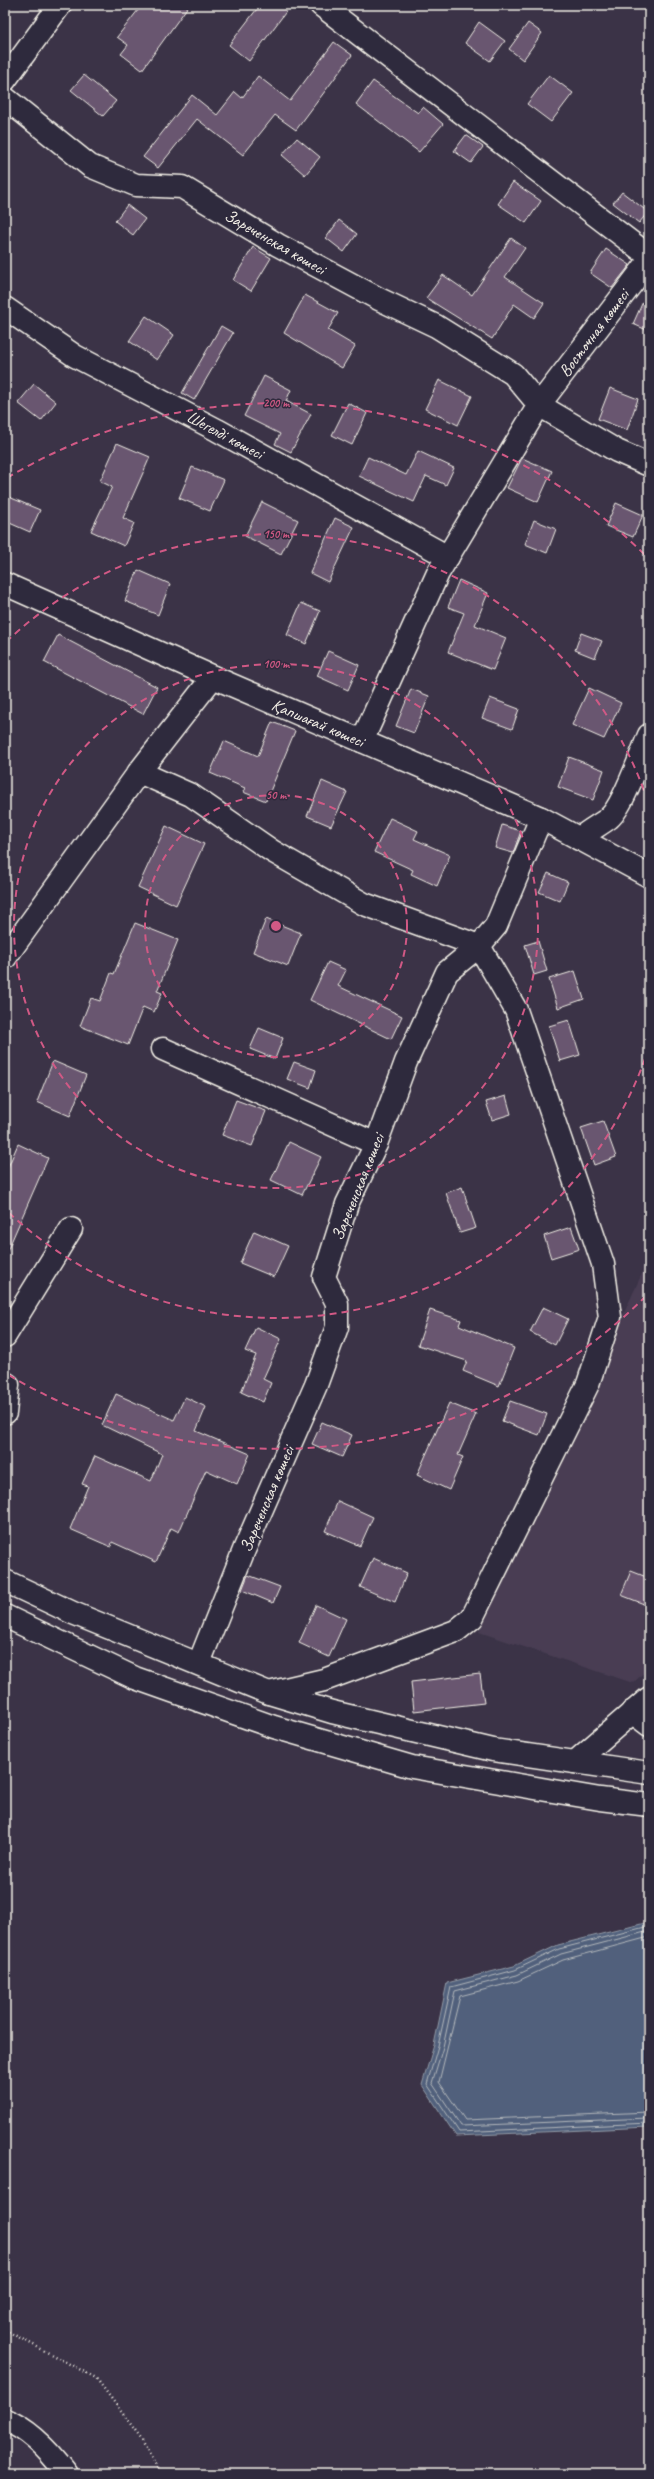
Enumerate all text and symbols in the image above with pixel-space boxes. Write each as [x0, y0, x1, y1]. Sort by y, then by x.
street label: Зареченская көшесі [221, 205, 331, 280]
street label: Восточная көшесі [554, 284, 635, 381]
text: 200 m [263, 395, 290, 411]
street label: Шегелді көшесі [183, 406, 269, 465]
text: 150 m [263, 526, 290, 542]
text: 100 m [263, 656, 290, 672]
street label: Қапшағай көшесі [269, 694, 369, 753]
text: 50 m [266, 787, 287, 803]
centre of rings [269, 919, 283, 933]
street label: Зареченская көшесі [327, 1129, 390, 1244]
street label: Зареченская көшесі [235, 1441, 300, 1555]

